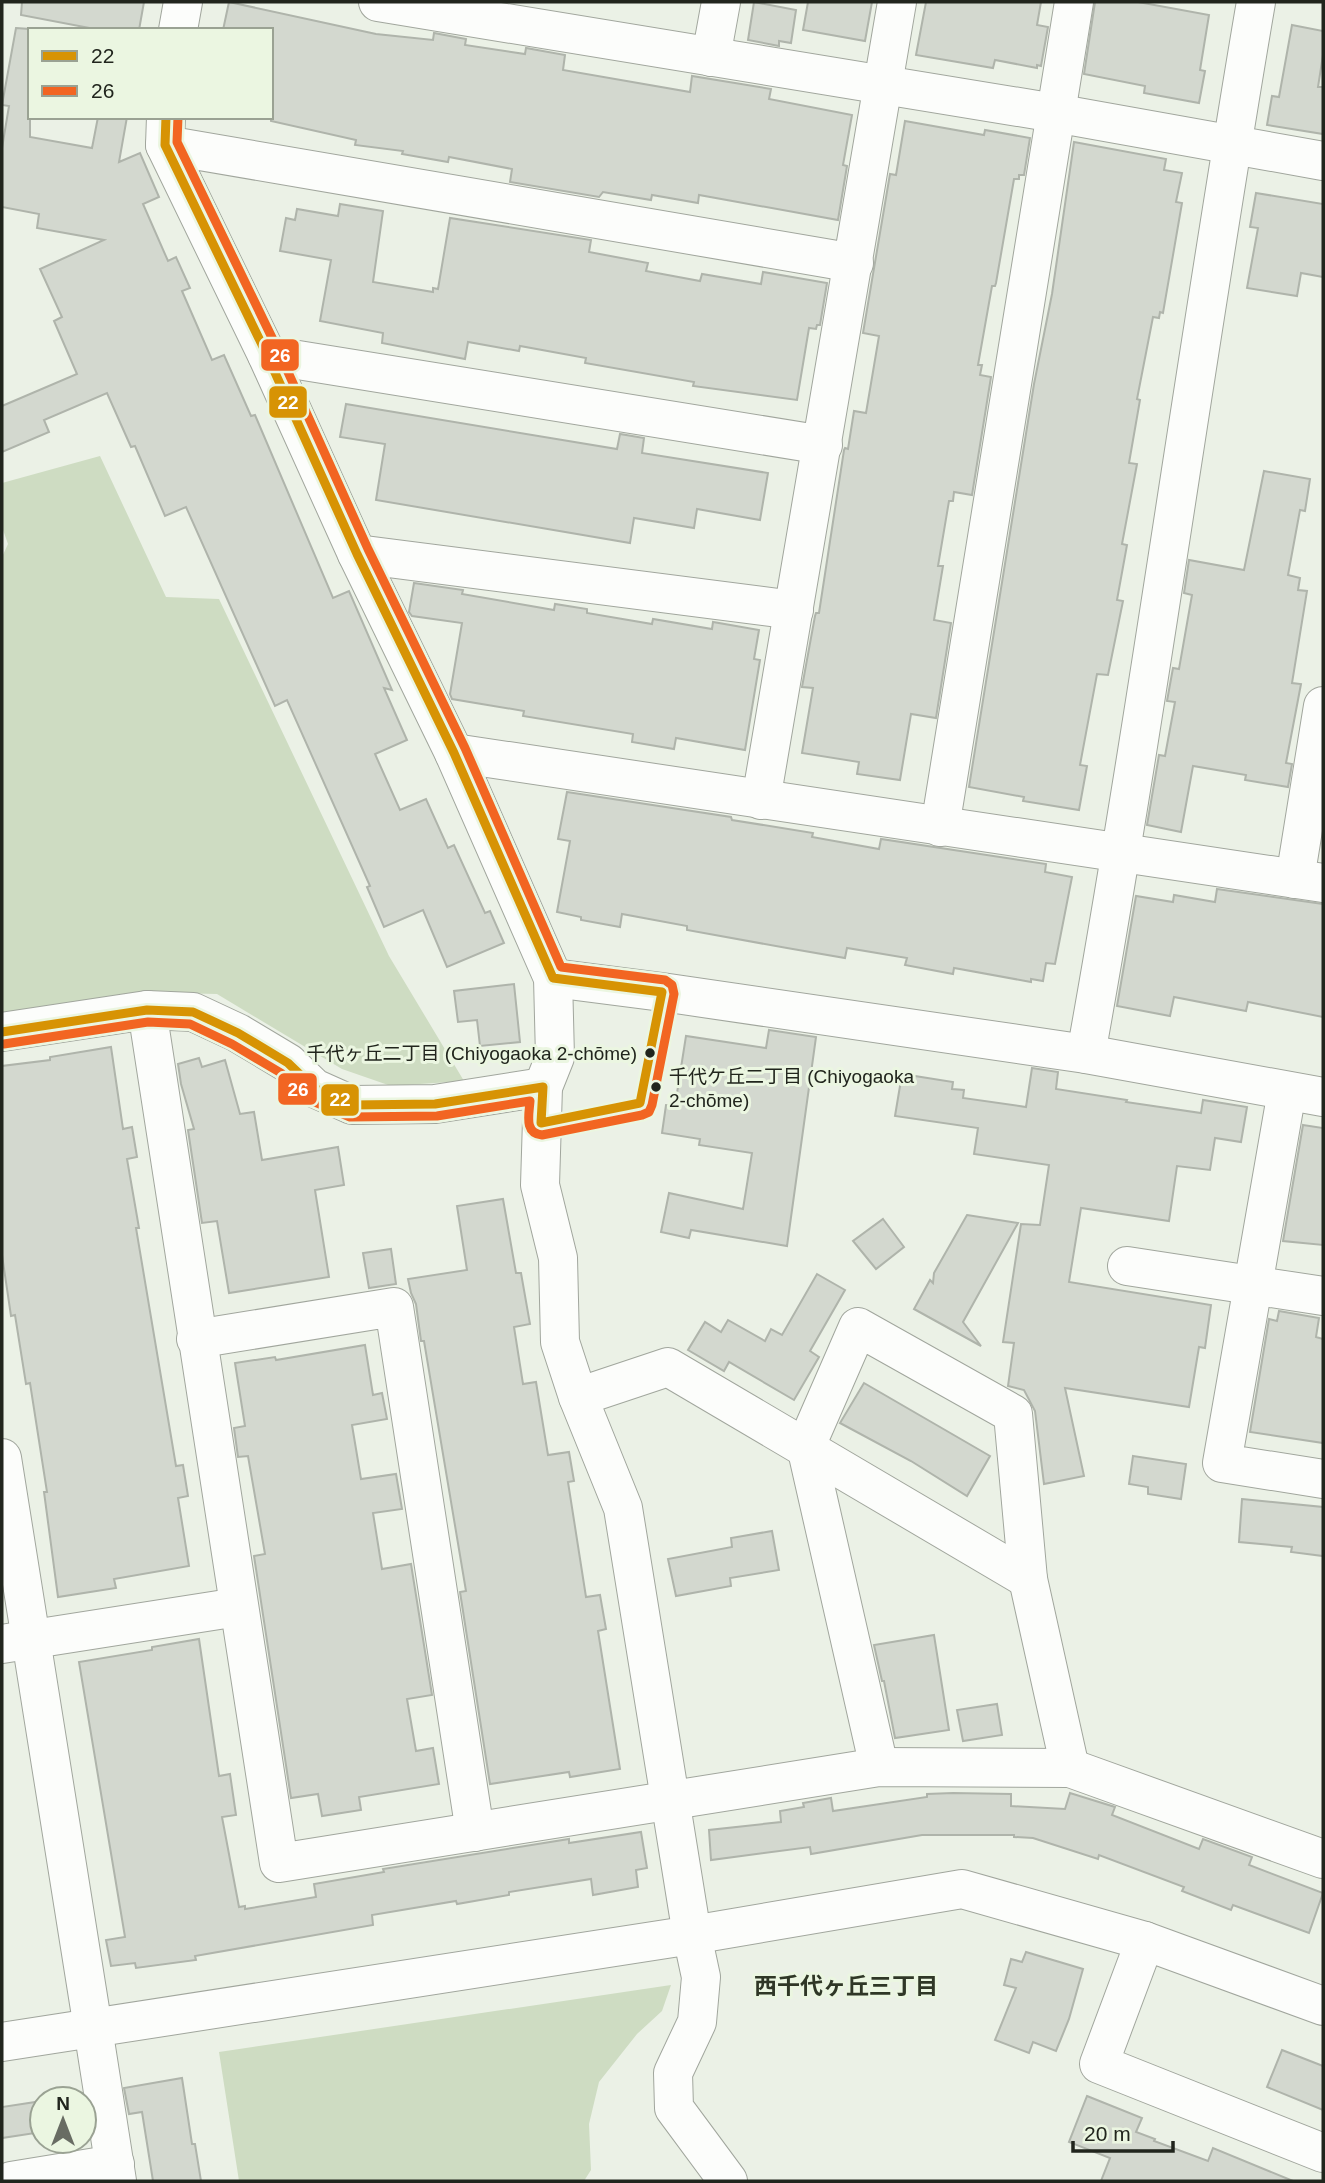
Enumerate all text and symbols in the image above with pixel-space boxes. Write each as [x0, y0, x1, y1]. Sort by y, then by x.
legend [28, 28, 273, 119]
text: 22 [91, 44, 114, 67]
text: 26 [91, 79, 114, 102]
line badge: 26 [260, 338, 300, 372]
text: 26 [269, 345, 291, 366]
line badge: 22 [268, 385, 308, 419]
text: 22 [277, 392, 299, 413]
place label: 千代ヶ丘二丁目 (Chiyogaoka 2-chōme) [307, 1043, 637, 1064]
marker: 千代ヶ丘二丁目 (Chiyogaoka 2-chōme) [643, 1046, 657, 1060]
place label: 千代ケ丘二丁目 (Chiyogaoka 2-chōme) [669, 1066, 914, 1111]
line badge: 26 [277, 1072, 318, 1106]
text: 26 [287, 1079, 309, 1100]
marker: 千代ケ丘二丁目 (Chiyogaoka 2-chōme) [649, 1080, 663, 1094]
line badge: 22 [320, 1083, 360, 1117]
text: 22 [329, 1089, 351, 1110]
district label: 西千代ヶ丘三丁目 [754, 1973, 938, 1999]
north arrow [28, 2085, 98, 2155]
text: N [56, 2093, 70, 2114]
scale bar [1073, 2110, 1173, 2154]
text: 20 m [1084, 2122, 1131, 2145]

